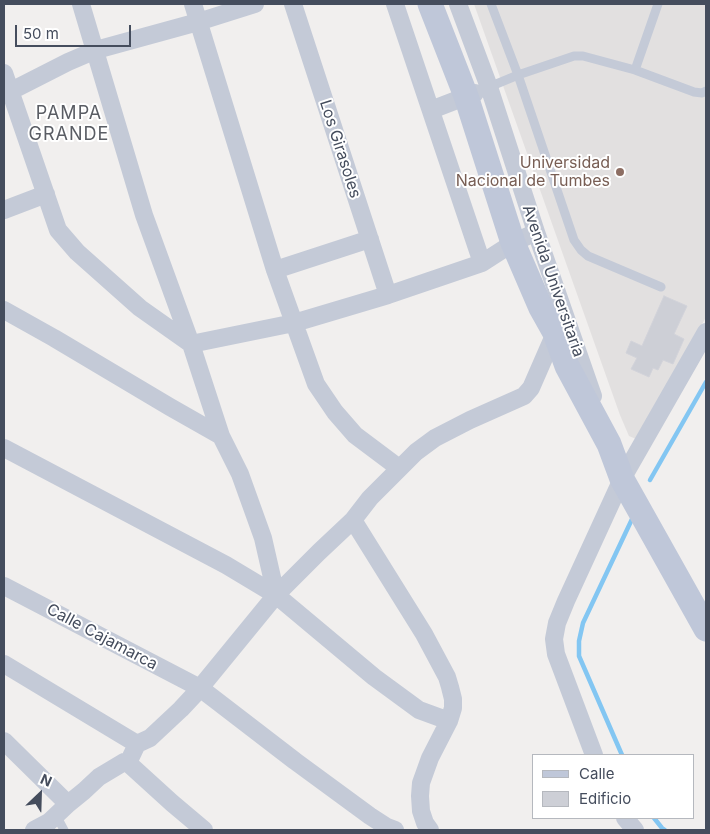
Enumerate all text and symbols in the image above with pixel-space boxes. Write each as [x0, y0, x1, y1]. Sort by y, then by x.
scale bar [18, 15, 134, 47]
text: 50 m [23, 24, 59, 43]
street label: Los Girasoles [315, 97, 365, 201]
district label: PAMPA GRANDE [28, 103, 110, 146]
place label: Universidad Nacional de Tumbes [456, 153, 610, 191]
marker: Universidad Nacional de Tumbes [614, 166, 626, 178]
street label: Avenida Universitaria [518, 202, 588, 360]
street label: Calle Cajamarca [43, 600, 161, 674]
legend [532, 754, 695, 819]
text: Calle [579, 764, 614, 783]
north arrow [15, 769, 65, 819]
text: N [38, 770, 55, 790]
text: Edificio [579, 789, 631, 808]

